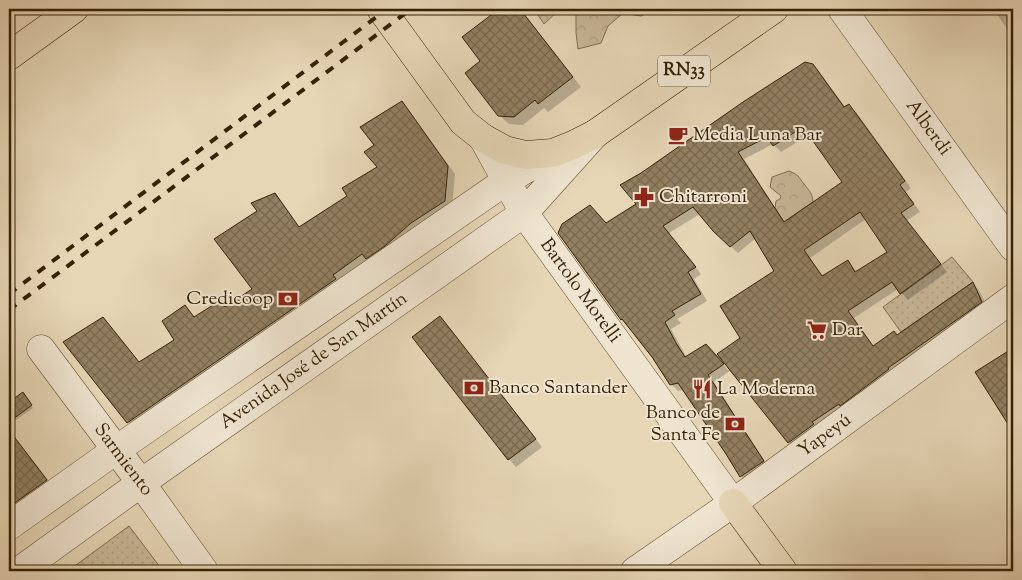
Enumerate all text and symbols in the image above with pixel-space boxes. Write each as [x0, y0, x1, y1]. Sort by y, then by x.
road number: RN33 [658, 56, 710, 86]
street label: Alberdi [898, 94, 958, 162]
place label: Media Luna Bar [693, 122, 822, 149]
cafe icon: Media Luna Bar [667, 124, 689, 146]
place label: Chitarroni [659, 184, 747, 211]
pharmacy icon: Chitarroni [633, 186, 655, 208]
street label: Bartolo Morelli [533, 233, 627, 349]
place label: Credicoop [186, 286, 273, 313]
street label: Avenida José de San Martín [215, 286, 413, 436]
bank icon: Credicoop [277, 288, 299, 310]
place label: Dar [832, 317, 863, 344]
supermarket icon: Dar [806, 319, 828, 341]
place label: Banco Santander [489, 375, 628, 402]
place label: La Moderna [717, 376, 816, 403]
bank icon: Banco Santander [463, 377, 485, 399]
restaurant icon: La Moderna [691, 378, 713, 400]
place label: Banco de Santa Fe [646, 400, 720, 449]
street label: Yapeyú [793, 407, 857, 465]
bank icon: Banco de Santa Fe [724, 413, 746, 435]
street label: Sarmiento [87, 418, 159, 502]

